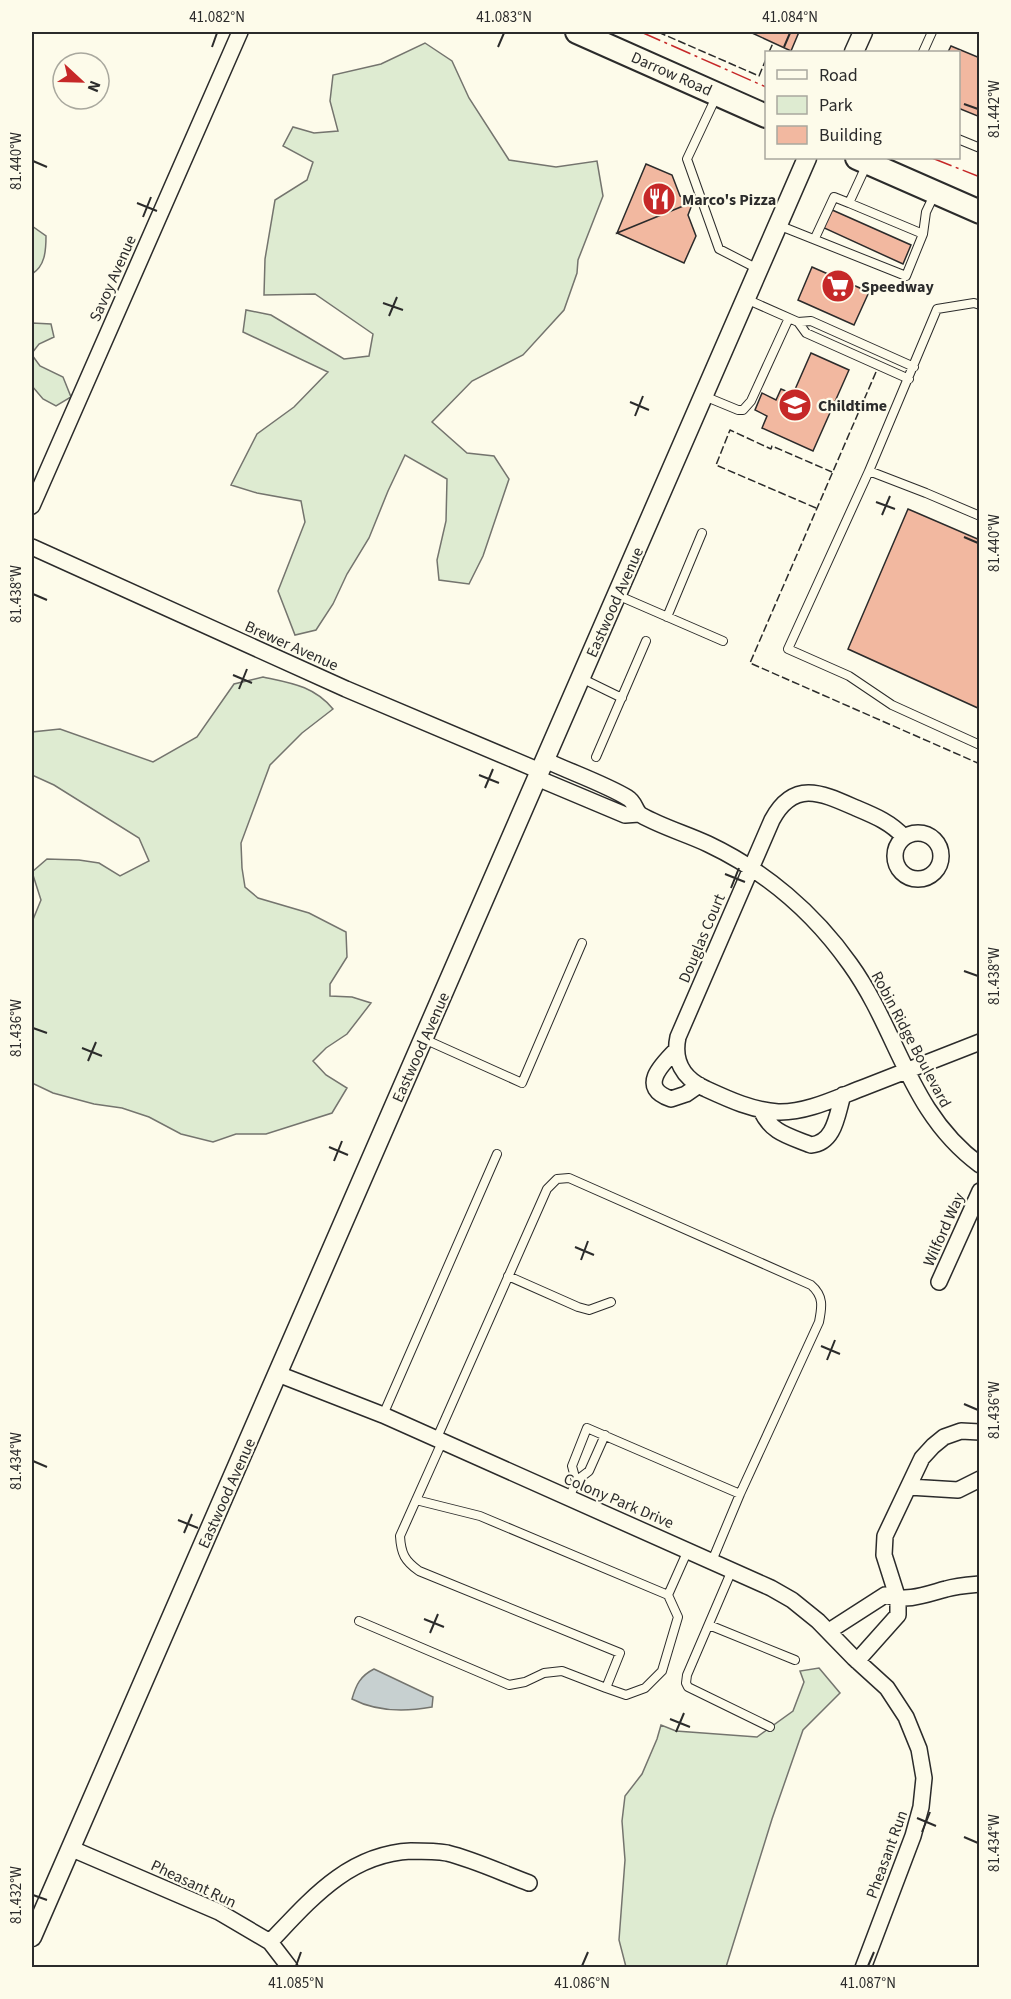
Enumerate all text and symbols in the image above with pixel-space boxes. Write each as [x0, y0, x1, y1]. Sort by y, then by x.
text: 41.082°N [189, 7, 245, 28]
text: 41.083°N [476, 7, 532, 28]
text: 41.084°N [762, 7, 818, 28]
street label: Darrow Road [628, 46, 716, 102]
north arrow [51, 51, 111, 111]
legend [765, 51, 960, 159]
text: Road [819, 63, 858, 88]
text: N [82, 77, 106, 95]
text: 81.442°W [984, 80, 1005, 138]
text: Park [819, 93, 853, 118]
text: Building [819, 123, 882, 148]
text: 81.440°W [6, 132, 27, 190]
restaurant icon: Marco's Pizza [641, 181, 677, 217]
place label: Marco's Pizza [682, 189, 776, 211]
street label: Savoy Avenue [84, 232, 142, 325]
supermarket icon: Speedway [820, 268, 856, 304]
place label: Speedway [861, 276, 934, 298]
school or university icon: Childtime [777, 387, 813, 423]
place label: Childtime [818, 395, 887, 417]
text: 81.440°W [984, 514, 1005, 572]
street label: Eastwood Avenue [581, 544, 649, 661]
text: 81.438°W [6, 565, 27, 623]
street label: Brewer Avenue [241, 615, 342, 676]
street label: Douglas Court [673, 890, 731, 986]
text: 81.438°W [984, 947, 1005, 1005]
street label: Robin Ridge Boulevard [866, 967, 956, 1112]
street label: Eastwood Avenue [387, 989, 455, 1106]
text: 81.436°W [6, 999, 27, 1057]
street label: Wilford Way [918, 1188, 970, 1270]
text: 81.436°W [984, 1381, 1005, 1439]
text: 81.434°W [6, 1432, 27, 1490]
street label: Eastwood Avenue [193, 1435, 261, 1552]
street label: Colony Park Drive [560, 1468, 677, 1534]
street label: Pheasant Run [861, 1807, 913, 1901]
text: 81.434°W [984, 1814, 1005, 1872]
street label: Pheasant Run [147, 1854, 240, 1913]
text: 81.432°W [6, 1866, 27, 1924]
text: 41.085°N [268, 1973, 324, 1994]
text: 41.086°N [554, 1973, 610, 1994]
text: 41.087°N [840, 1973, 896, 1994]

